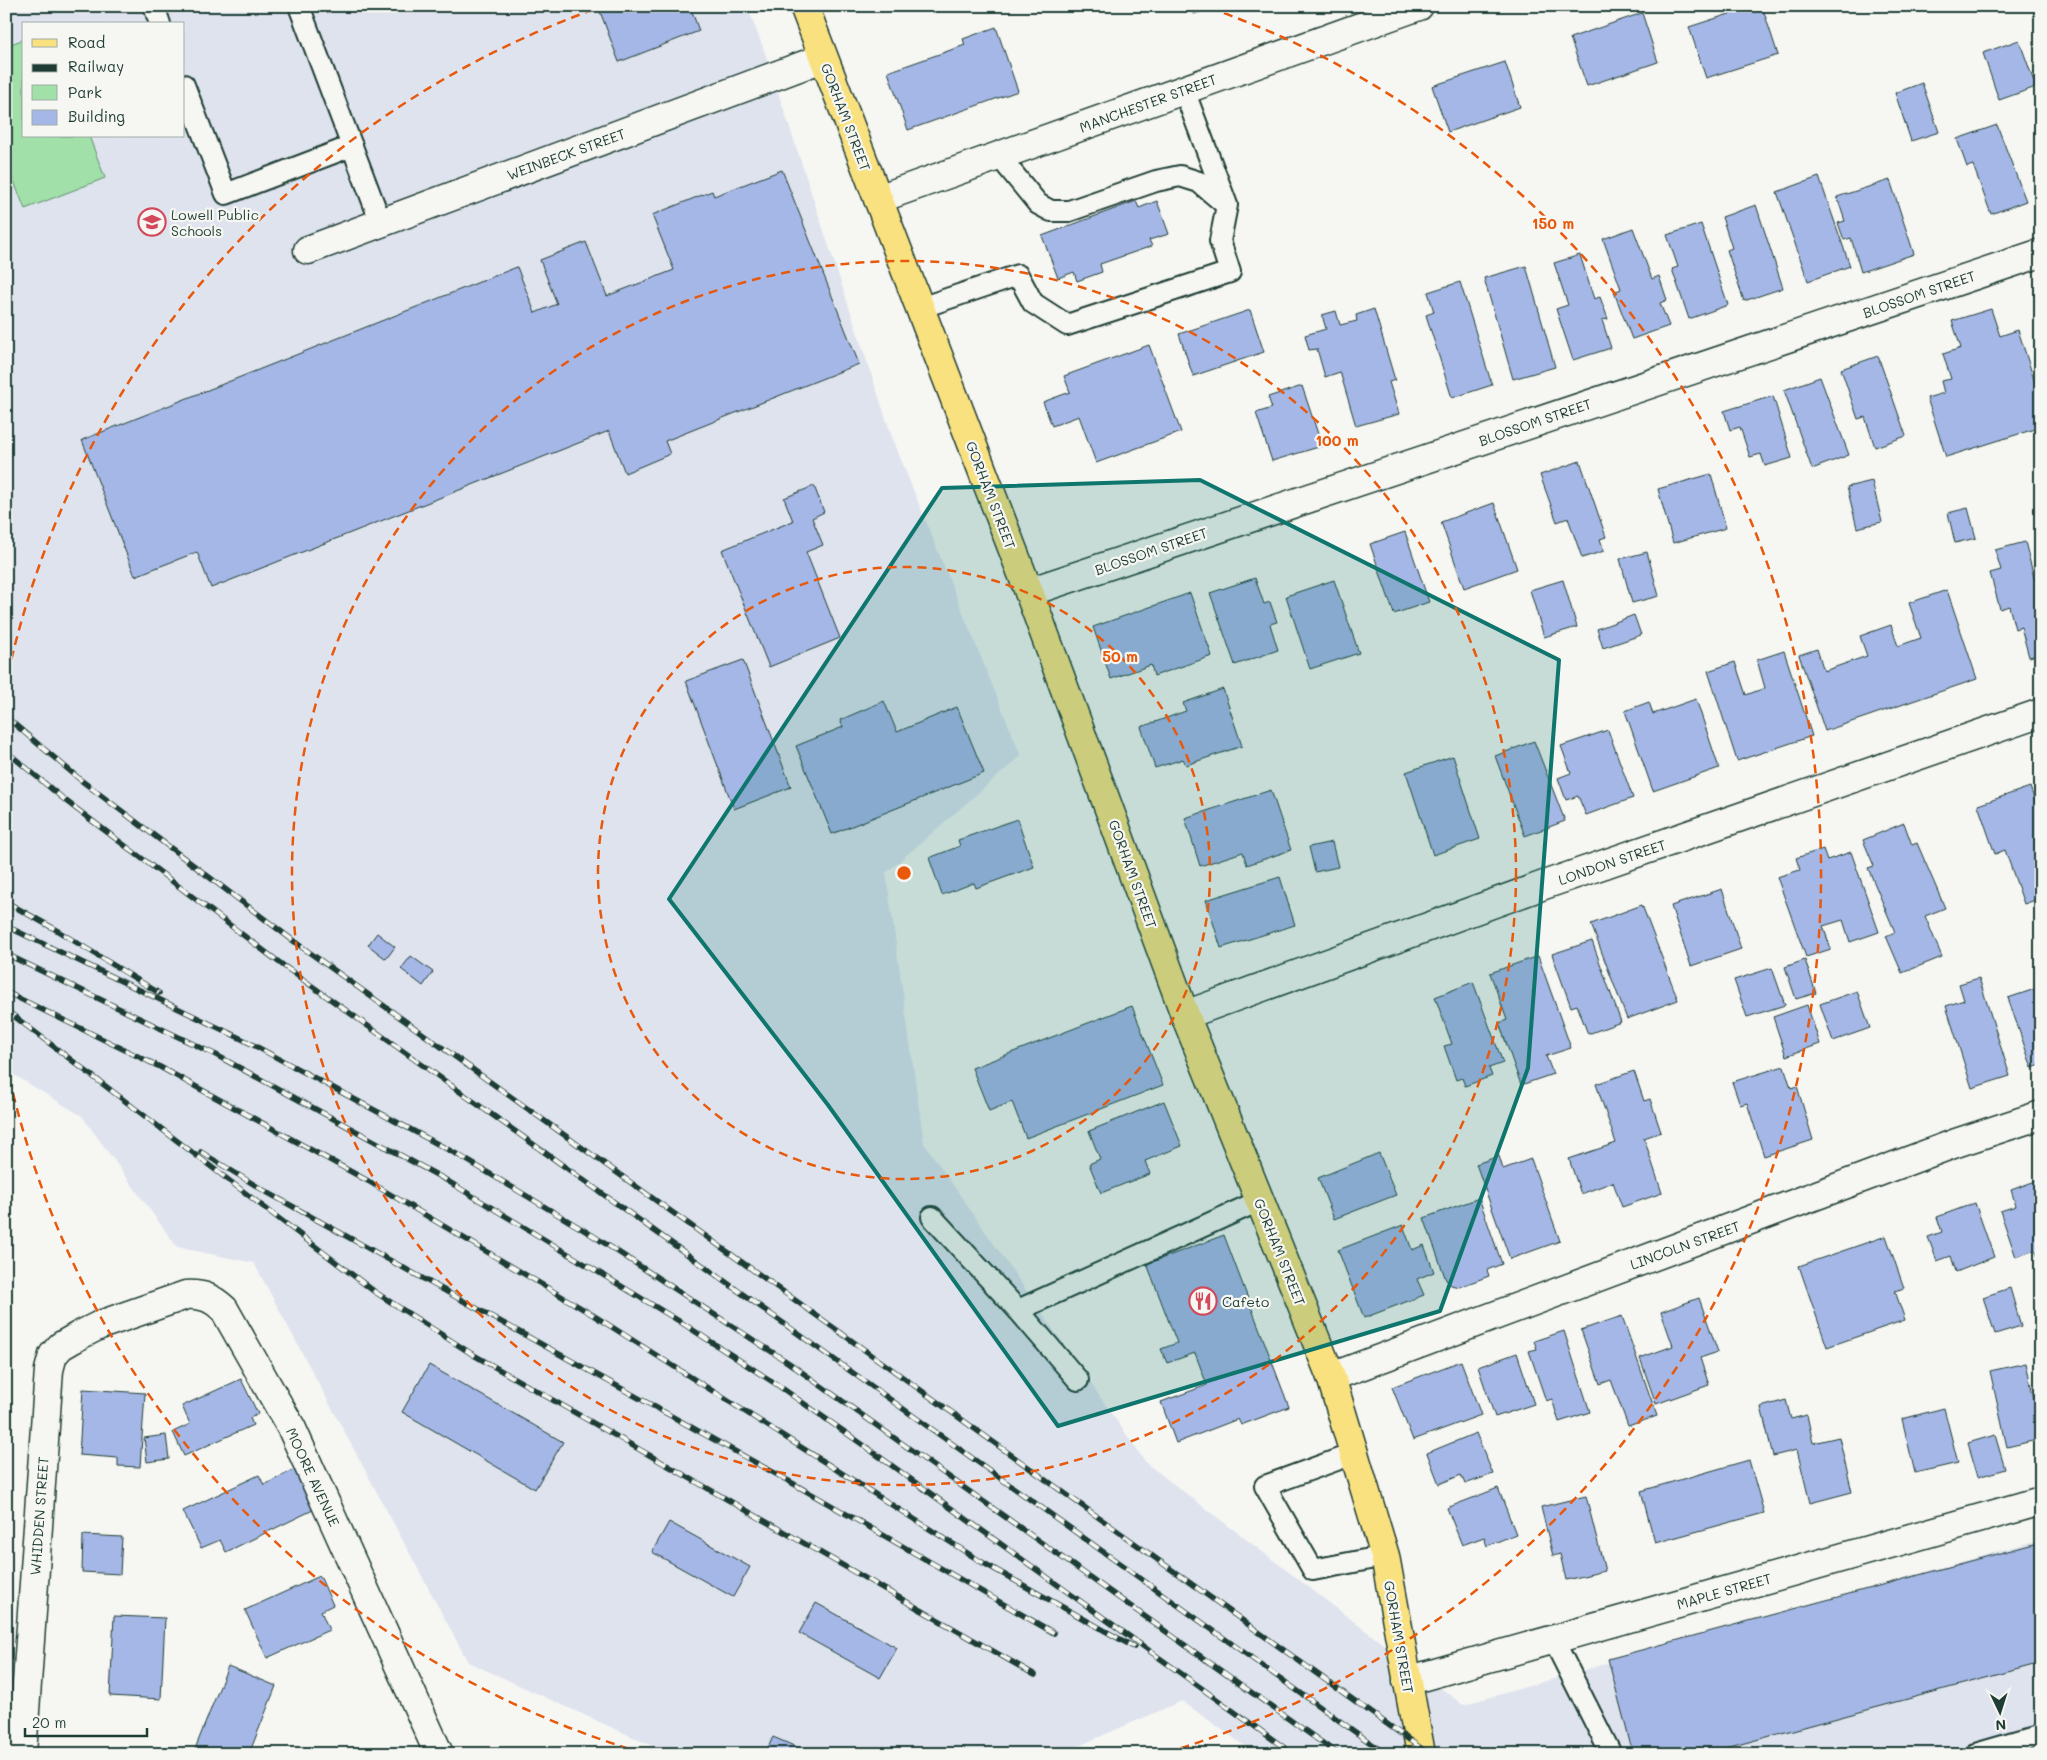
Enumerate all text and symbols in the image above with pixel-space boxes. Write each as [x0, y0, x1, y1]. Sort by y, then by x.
legend [22, 22, 185, 138]
text: Road [68, 32, 105, 52]
text: Railway [68, 56, 124, 76]
street label: GORHAM STREET [817, 60, 875, 174]
street label: MANCHESTER STREET [1077, 69, 1219, 137]
text: Park [68, 82, 102, 102]
text: Building [68, 106, 125, 126]
street label: WEINBECK STREET [504, 124, 628, 184]
place label: Lowell Public Schools [171, 205, 259, 240]
school or university icon: Lowell Public Schools [137, 207, 167, 237]
text: 150 m [1532, 213, 1574, 233]
street label: BLOSSOM STREET [1860, 266, 1978, 322]
street label: BLOSSOM STREET [1476, 394, 1594, 450]
text: 100 m [1315, 430, 1359, 450]
street label: GORHAM STREET [962, 438, 1020, 552]
street label: BLOSSOM STREET [1092, 523, 1210, 579]
text: 50 m [1102, 646, 1138, 666]
street label: GORHAM STREET [1105, 817, 1162, 931]
street label: LONDON STREET [1556, 835, 1669, 889]
centre of rings [895, 864, 913, 882]
street label: GORHAM STREET [1250, 1195, 1310, 1309]
street label: LINCOLN STREET [1627, 1216, 1743, 1274]
restaurant icon: Cafeto [1188, 1286, 1218, 1316]
place label: Cafeto [1222, 1292, 1269, 1311]
street label: MOORE AVENUE [282, 1424, 344, 1530]
street label: WHIDDEN STREET [25, 1456, 53, 1576]
street label: MAPLE STREET [1674, 1568, 1774, 1614]
street label: GORHAM STREET [1380, 1579, 1418, 1695]
north arrow [1974, 1688, 2024, 1738]
scale bar [25, 1705, 148, 1737]
text: 20 m [32, 1712, 66, 1732]
text: N [1995, 1716, 2007, 1735]

